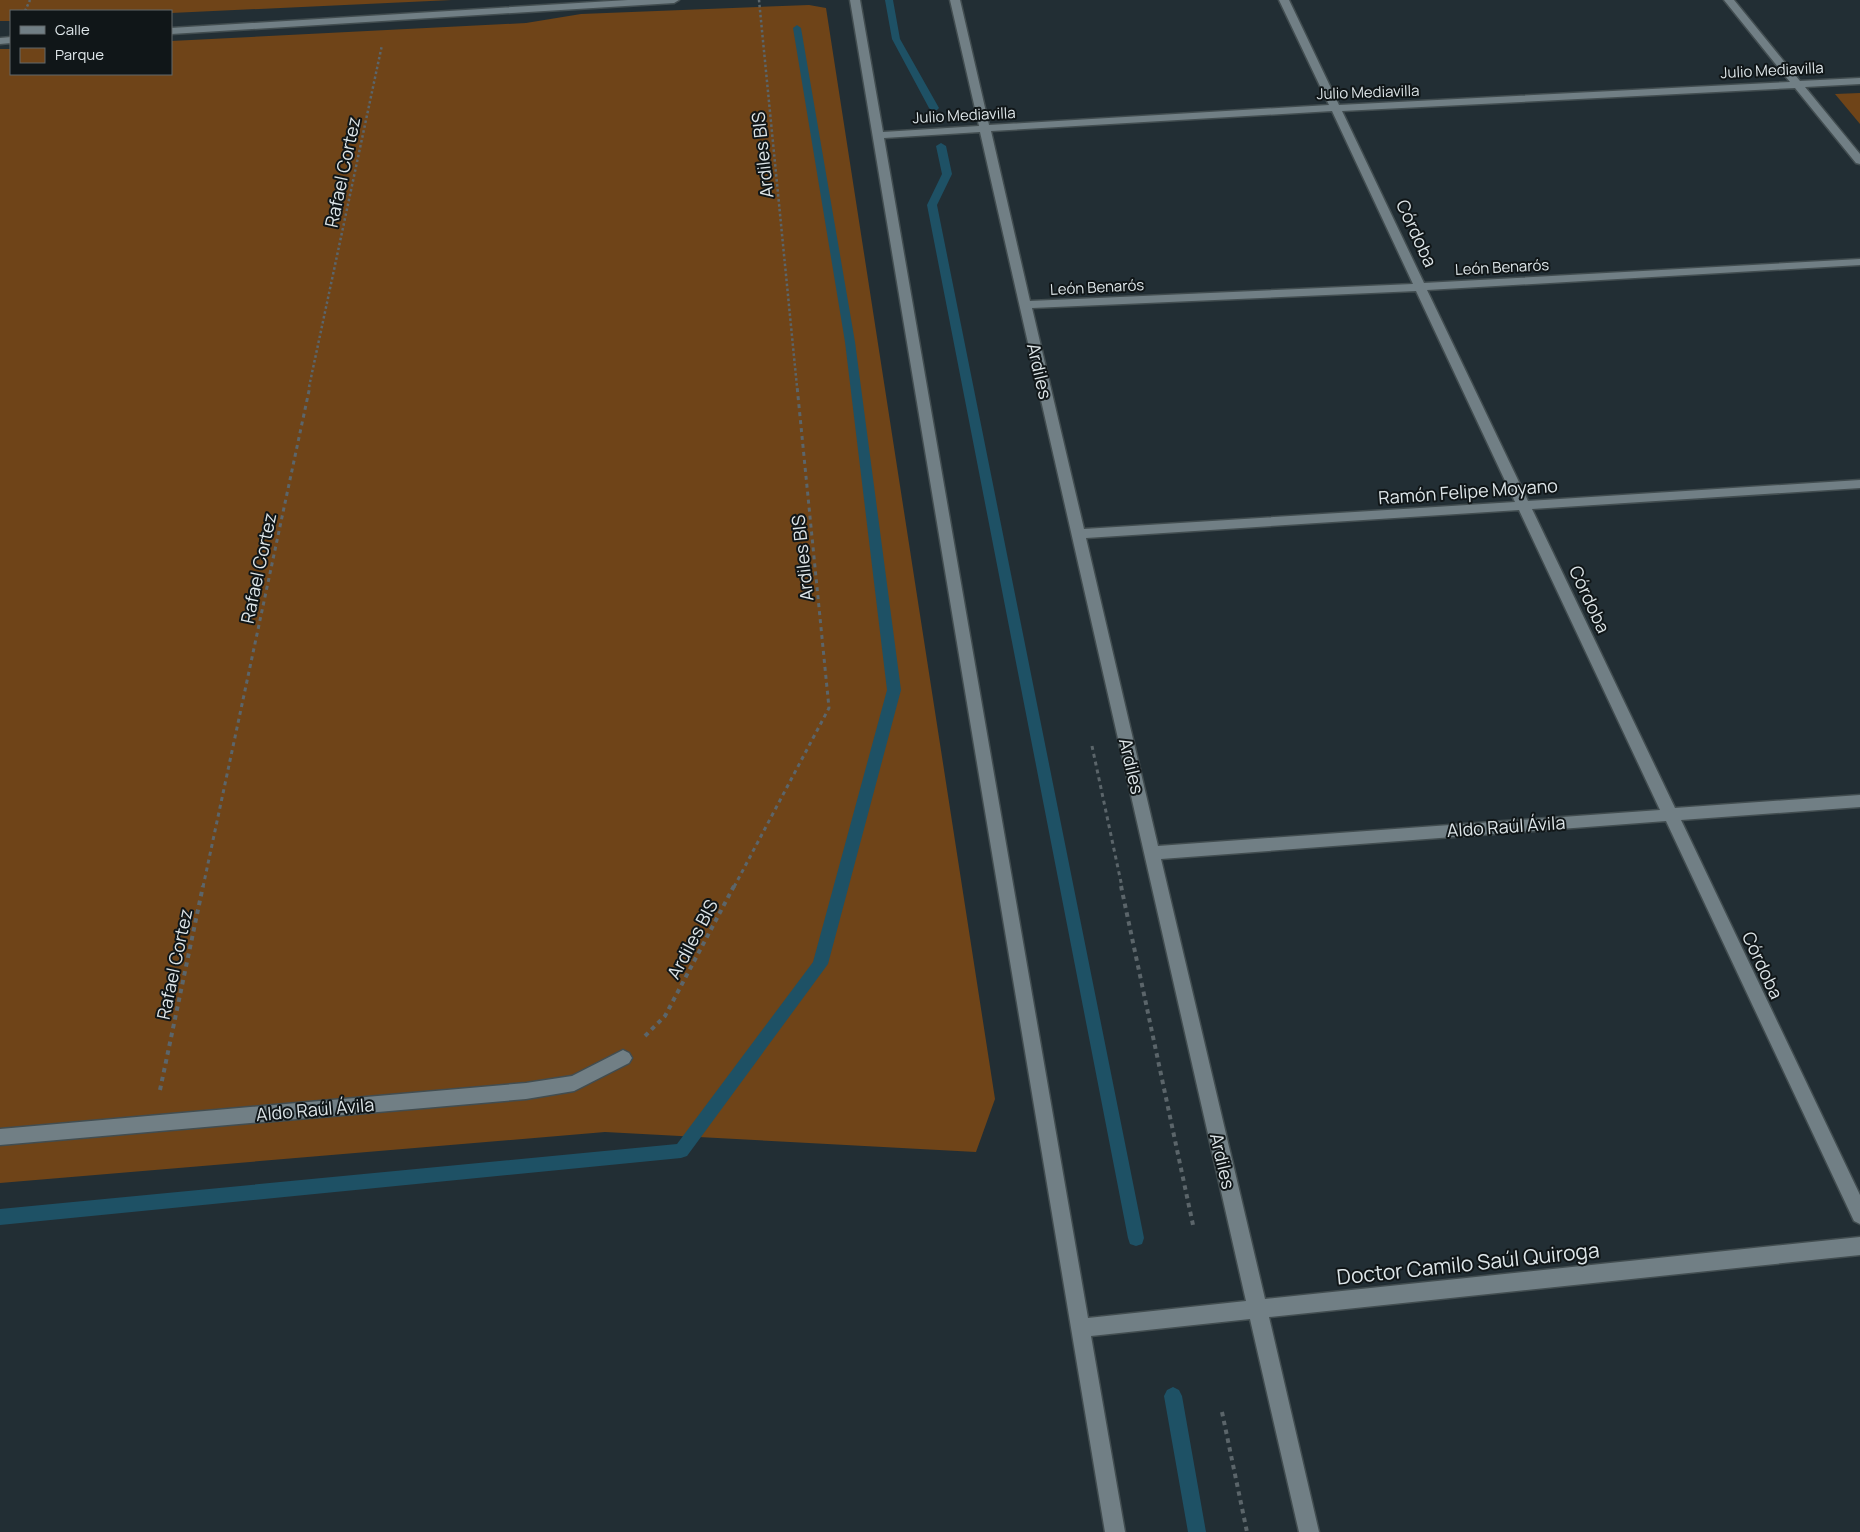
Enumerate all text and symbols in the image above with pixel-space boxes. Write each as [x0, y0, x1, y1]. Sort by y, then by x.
legend [10, 10, 172, 75]
text: Calle [55, 19, 90, 40]
text: Parque [55, 44, 104, 65]
street label: Julio Mediavilla [1720, 57, 1824, 83]
street label: Julio Mediavilla [1316, 80, 1420, 104]
street label: Julio Mediavilla [912, 102, 1016, 128]
street label: Ardiles BIS [746, 111, 778, 199]
street label: Rafael Cortez [319, 114, 365, 230]
street label: Córdoba [1391, 195, 1443, 271]
street label: León Benarós [1454, 254, 1550, 280]
street label: León Benarós [1049, 274, 1145, 300]
street label: Ardiles [1022, 341, 1058, 401]
street label: Ramón Felipe Moyano [1377, 473, 1559, 509]
street label: Rafael Cortez [235, 510, 281, 626]
street label: Ardiles BIS [786, 514, 818, 602]
street label: Córdoba [1564, 561, 1616, 637]
street label: Ardiles [1114, 736, 1150, 796]
street label: Aldo Raúl Ávila [1446, 810, 1566, 842]
street label: Ardiles BIS [661, 895, 723, 983]
street label: Rafael Cortez [151, 906, 197, 1022]
street label: Córdoba [1737, 927, 1789, 1003]
street label: Aldo Raúl Ávila [255, 1092, 375, 1126]
street label: Ardiles [1205, 1131, 1241, 1191]
street label: Doctor Camilo Saúl Quiroga [1335, 1235, 1601, 1291]

